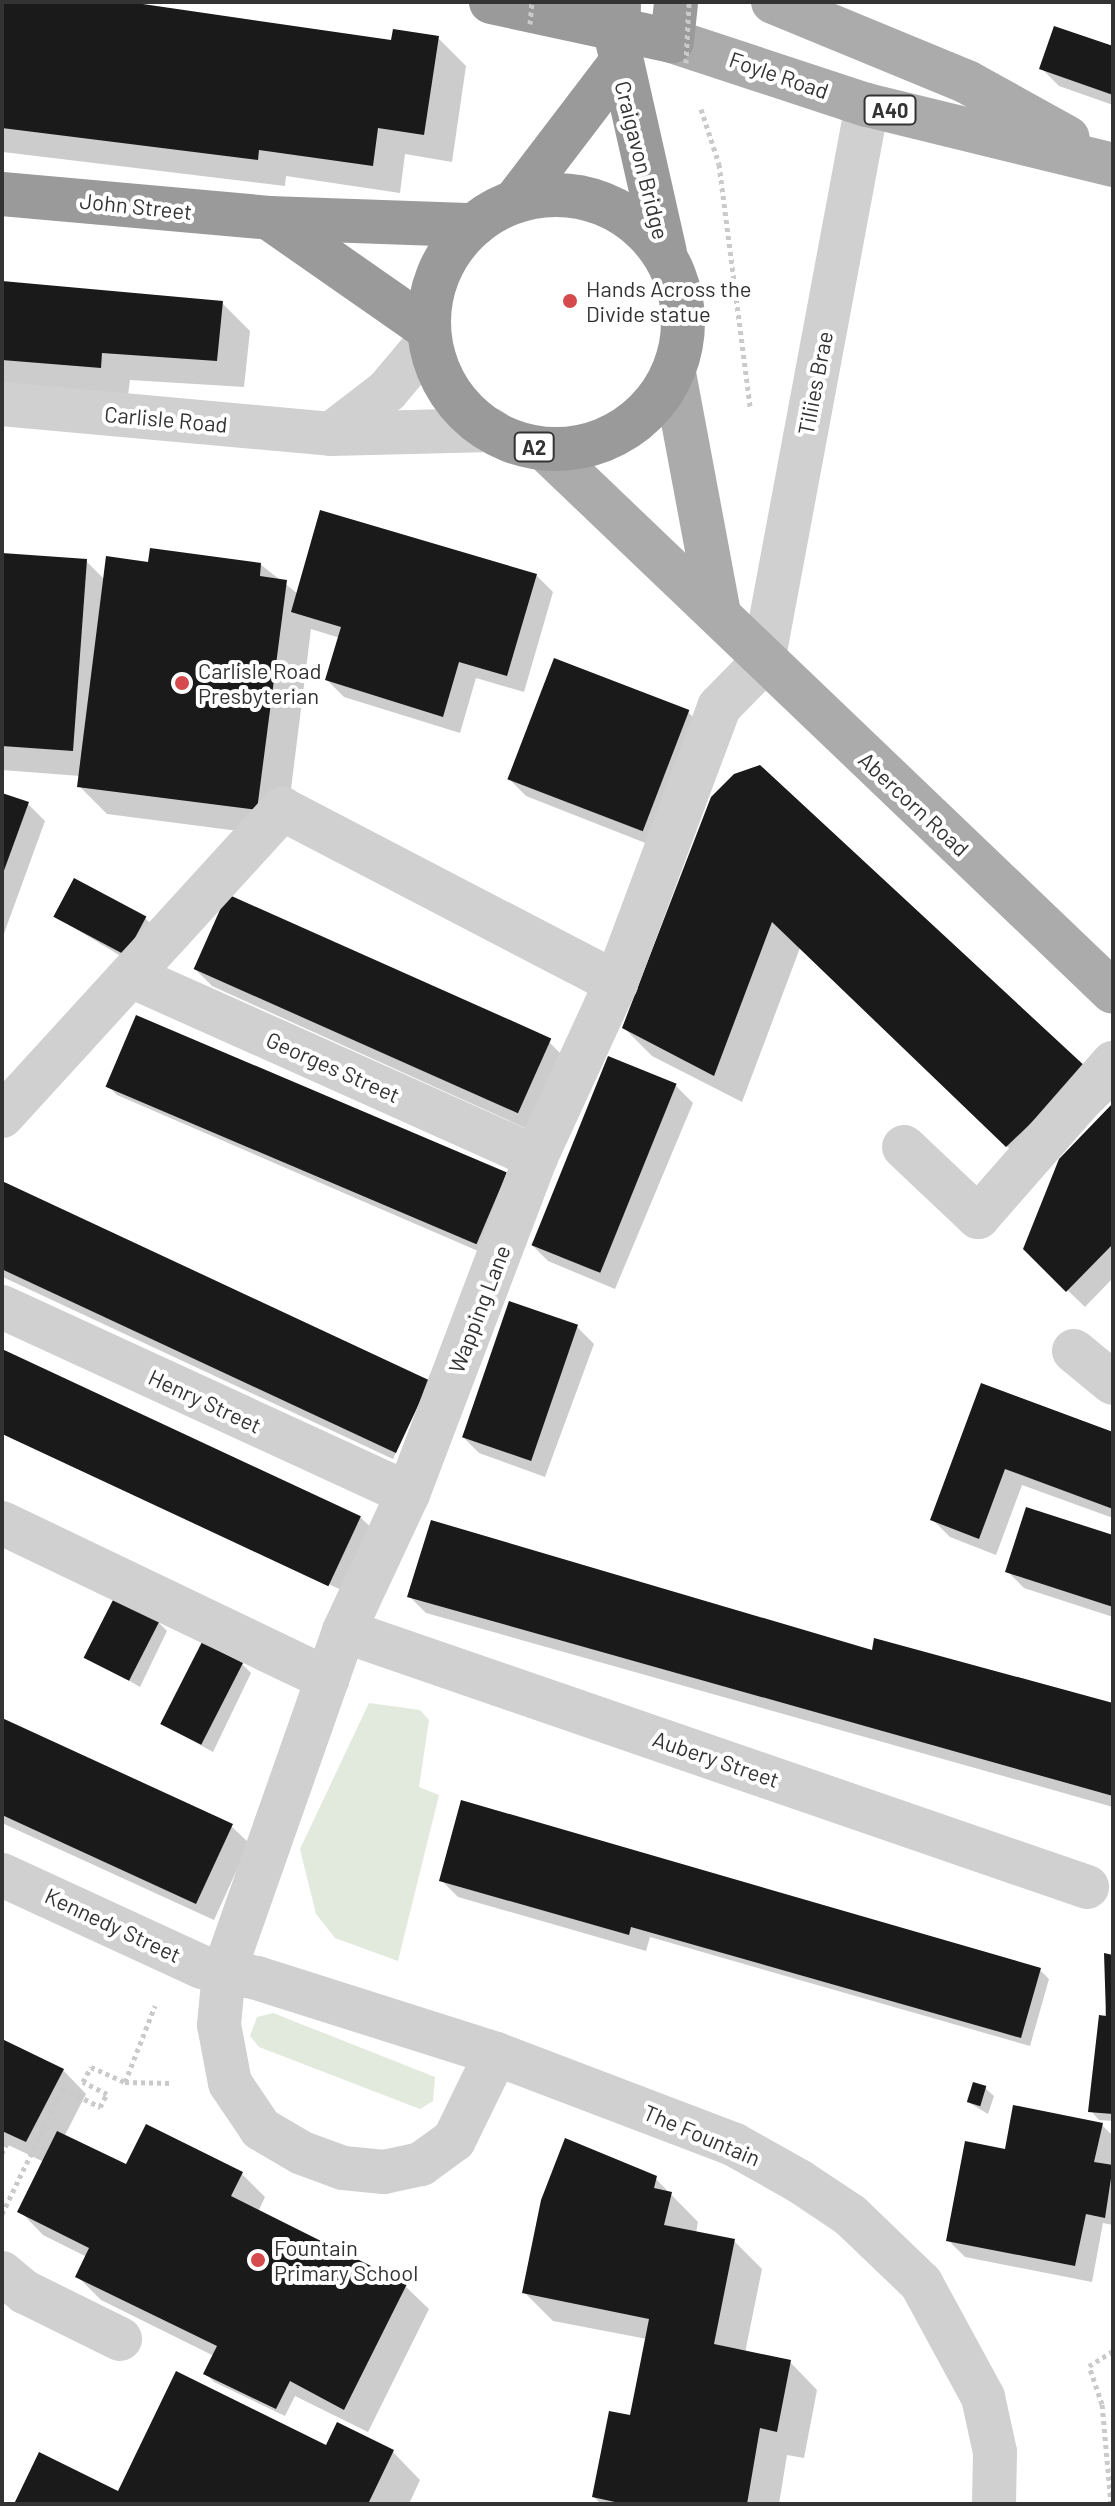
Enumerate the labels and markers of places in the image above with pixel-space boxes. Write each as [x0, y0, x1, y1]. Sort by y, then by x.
place label: Hands Across the Divide statue [586, 275, 751, 326]
marker: Hands Across the Divide statue [561, 292, 579, 310]
place label: Carlisle Road Presbyterian [198, 657, 322, 708]
marker: Carlisle Road Presbyterian [173, 674, 191, 692]
place label: Fountain Primary School [274, 2234, 418, 2286]
marker: Fountain Primary School [249, 2251, 267, 2269]

